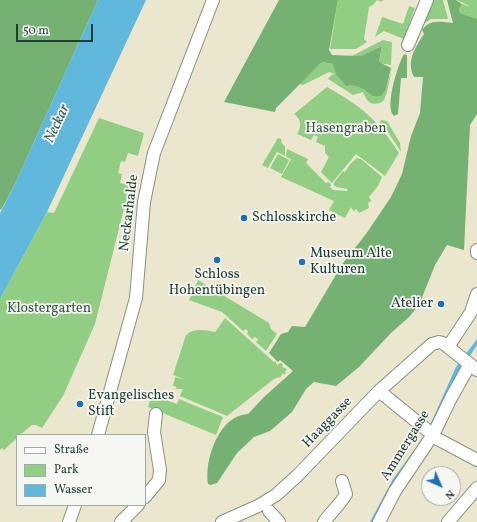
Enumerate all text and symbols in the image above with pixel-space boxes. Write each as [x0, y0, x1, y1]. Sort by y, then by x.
scale bar [18, 16, 95, 42]
text: 50 m [23, 23, 49, 39]
water label: Neckar [41, 102, 75, 146]
park label: Hasengraben [305, 121, 387, 137]
street label: Neckarhalde [117, 174, 143, 252]
place label: Schlosskirche [252, 210, 336, 226]
marker: Schlosskirche [239, 213, 249, 223]
place label: Museum Alte Kulturen [310, 246, 392, 278]
marker: Schloss Hohentübingen [212, 255, 222, 265]
marker: Museum Alte Kulturen [297, 257, 307, 267]
place label: Schloss Hohentübingen [169, 267, 265, 300]
place label: Atelier [391, 296, 433, 312]
marker: Atelier [436, 299, 446, 309]
park label: Klostergarten [7, 301, 91, 317]
place label: Evangelisches Stift [88, 388, 174, 420]
street label: Haaggasse [300, 394, 356, 452]
marker: Evangelisches Stift [75, 399, 85, 409]
street label: Ammergasse [378, 408, 434, 484]
legend [16, 434, 146, 506]
text: Straße [54, 442, 89, 458]
text: Park [54, 462, 79, 478]
north arrow [421, 466, 461, 506]
text: Wasser [54, 482, 92, 498]
text: N [441, 486, 457, 502]

